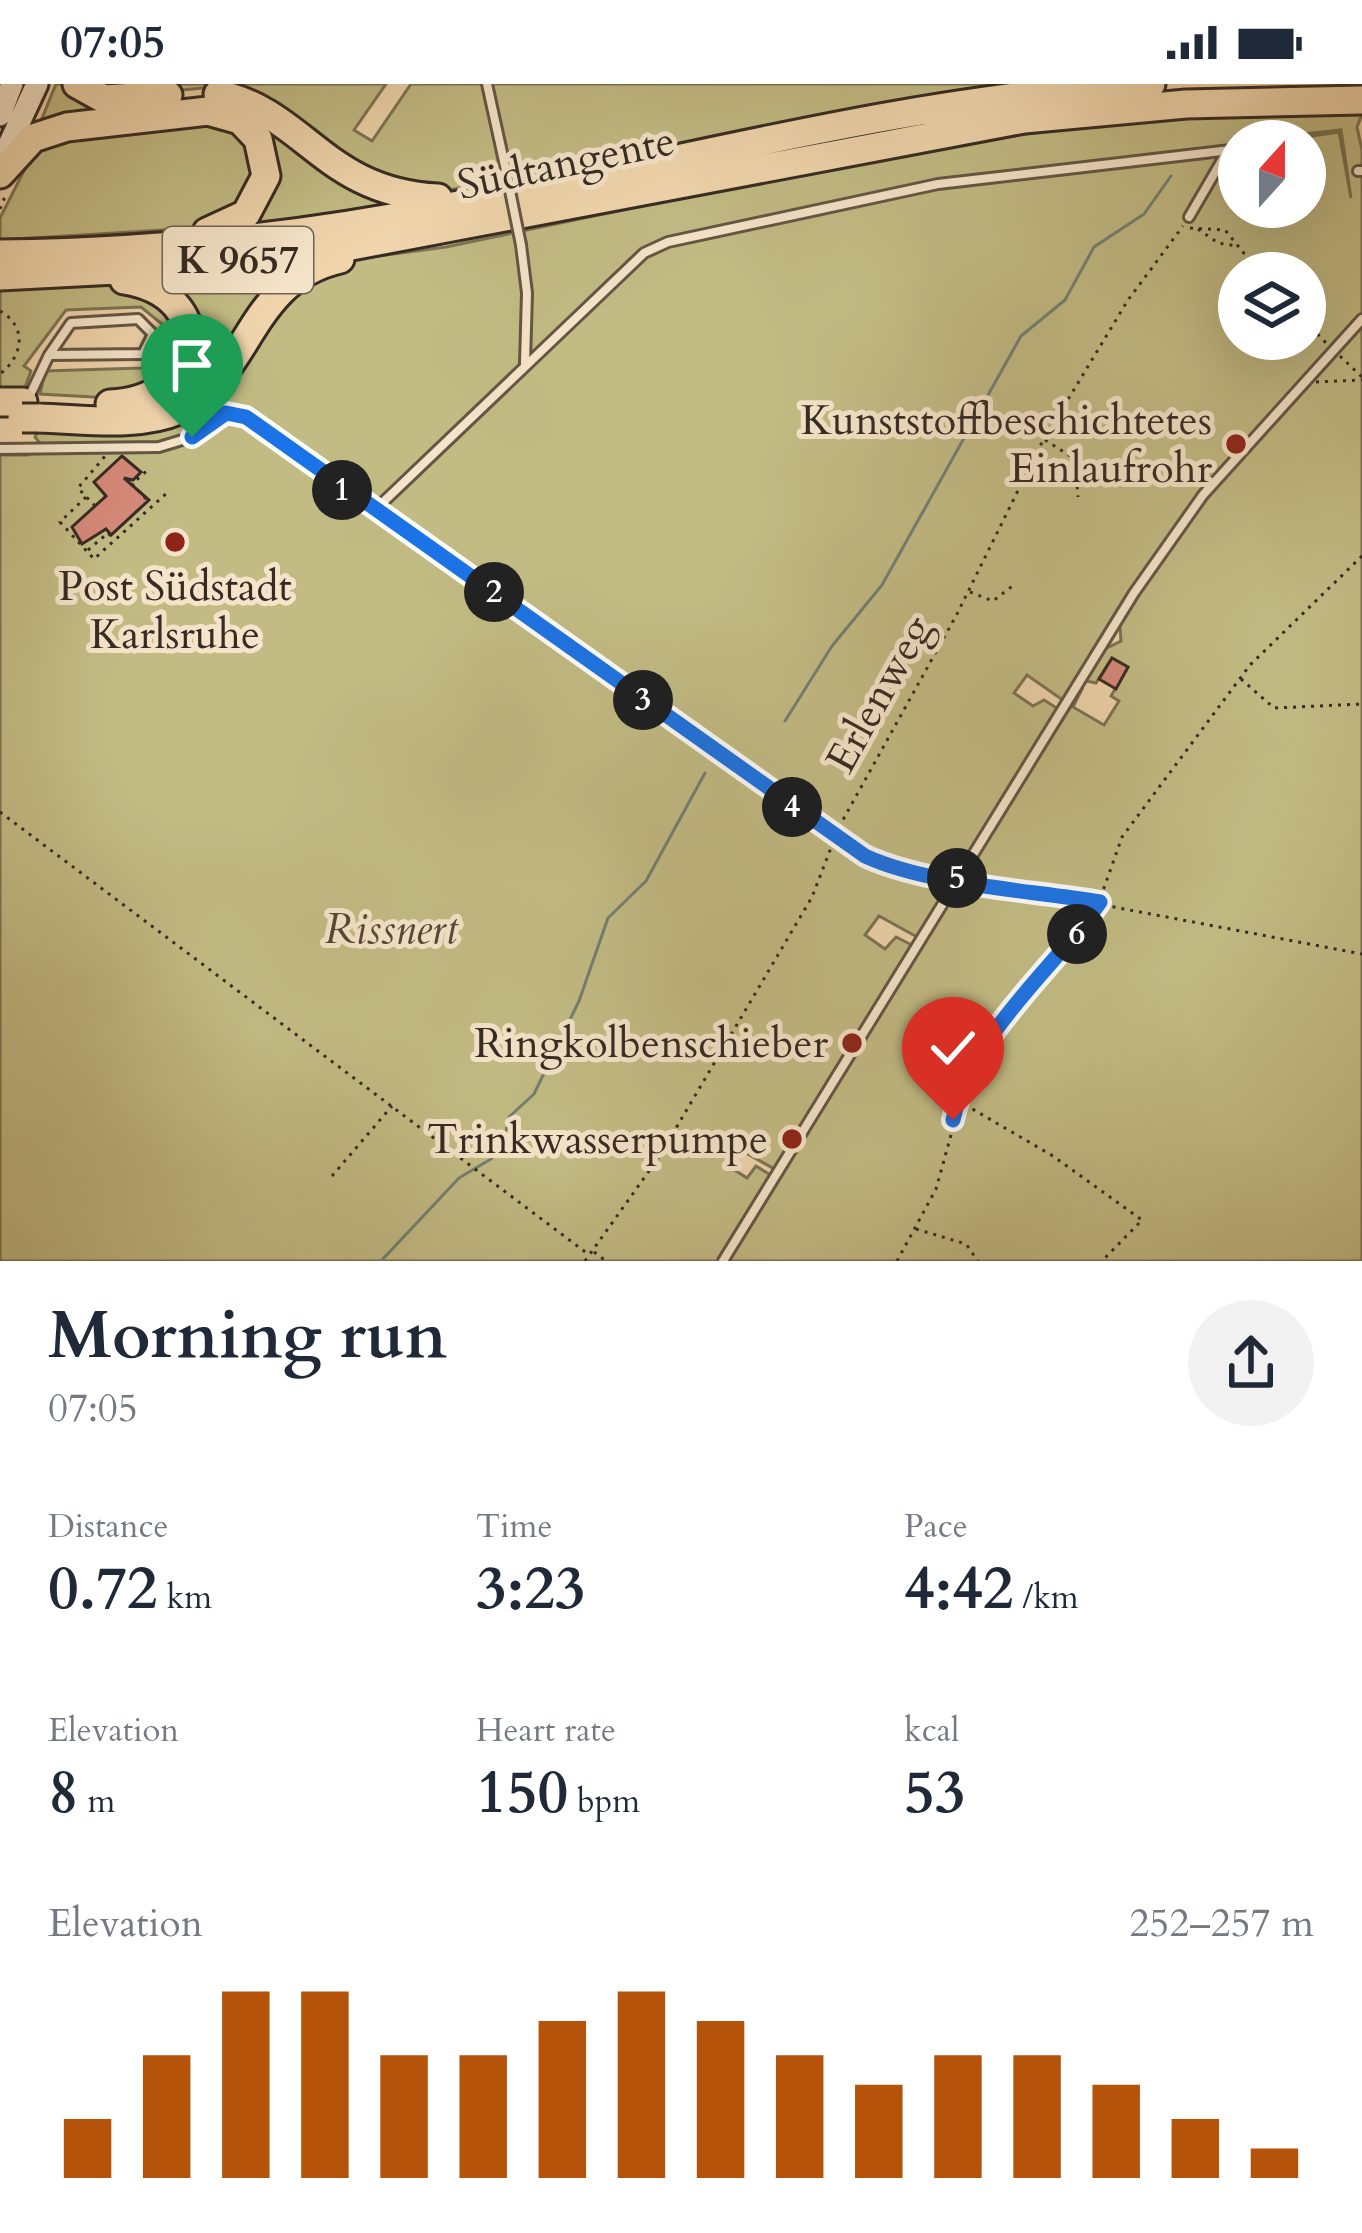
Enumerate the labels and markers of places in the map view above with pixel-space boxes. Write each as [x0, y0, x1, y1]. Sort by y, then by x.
pin [141, 314, 243, 437]
place label: Kunststoffbeschichtetes Einlaufrohr [801, 392, 1213, 497]
marker: Kunststoffbeschichtetes Einlaufrohr [1223, 431, 1249, 457]
pin: 1 [312, 460, 372, 520]
marker: Post Südstadt Karlsruhe [162, 529, 188, 555]
place label: Post Südstadt Karlsruhe [58, 558, 292, 663]
pin: 2 [464, 562, 524, 622]
pin: 3 [613, 670, 673, 730]
pin: 4 [762, 777, 822, 837]
pin: 5 [927, 848, 987, 908]
pin: 6 [1047, 904, 1107, 964]
pin [902, 997, 1004, 1120]
place label: Ringkolbenschieber [474, 1015, 829, 1072]
marker: Ringkolbenschieber [839, 1030, 865, 1056]
place label: Trinkwasserpumpe [427, 1111, 768, 1168]
marker: Trinkwasserpumpe [779, 1126, 805, 1152]

